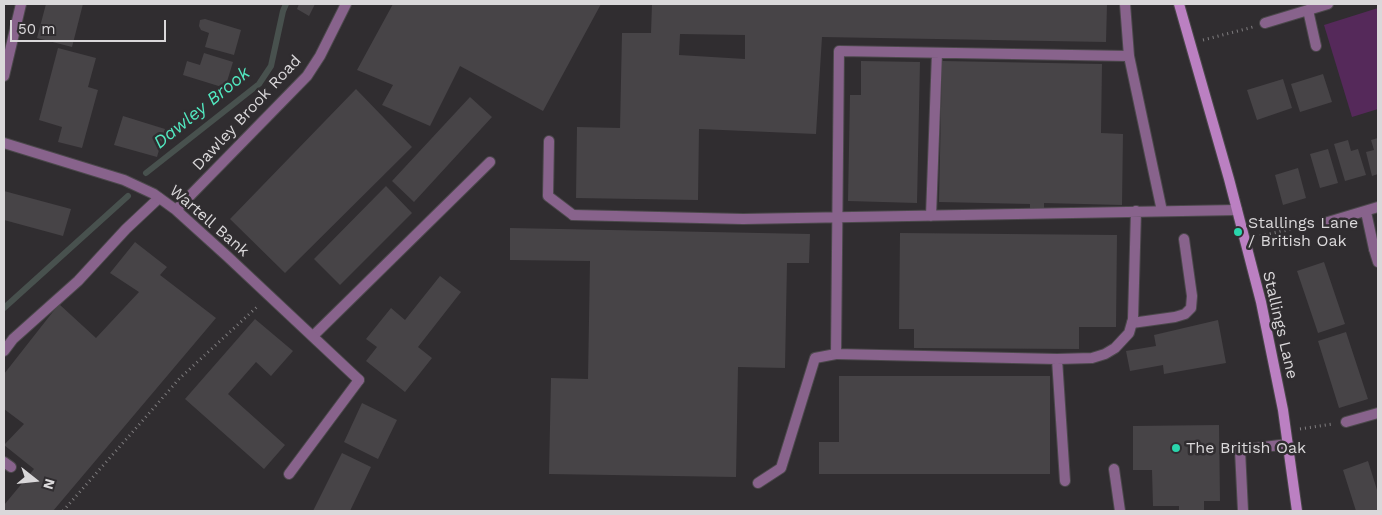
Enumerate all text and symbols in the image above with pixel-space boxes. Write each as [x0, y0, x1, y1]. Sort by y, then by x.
scale bar [12, 10, 169, 42]
text: 50 m [18, 20, 55, 38]
street label: Dawley Brook Road [189, 51, 305, 175]
water label: Dawley Brook [149, 62, 255, 154]
street label: Wartell Bank [165, 181, 253, 261]
place label: Stallings Lane / British Oak [1248, 213, 1358, 251]
marker: Stallings Lane / British Oak [1232, 226, 1244, 238]
street label: Stallings Lane [1258, 269, 1302, 381]
place label: The British Oak [1186, 438, 1306, 458]
marker: The British Oak [1170, 442, 1182, 454]
north arrow [10, 455, 60, 505]
text: N [40, 477, 59, 491]

